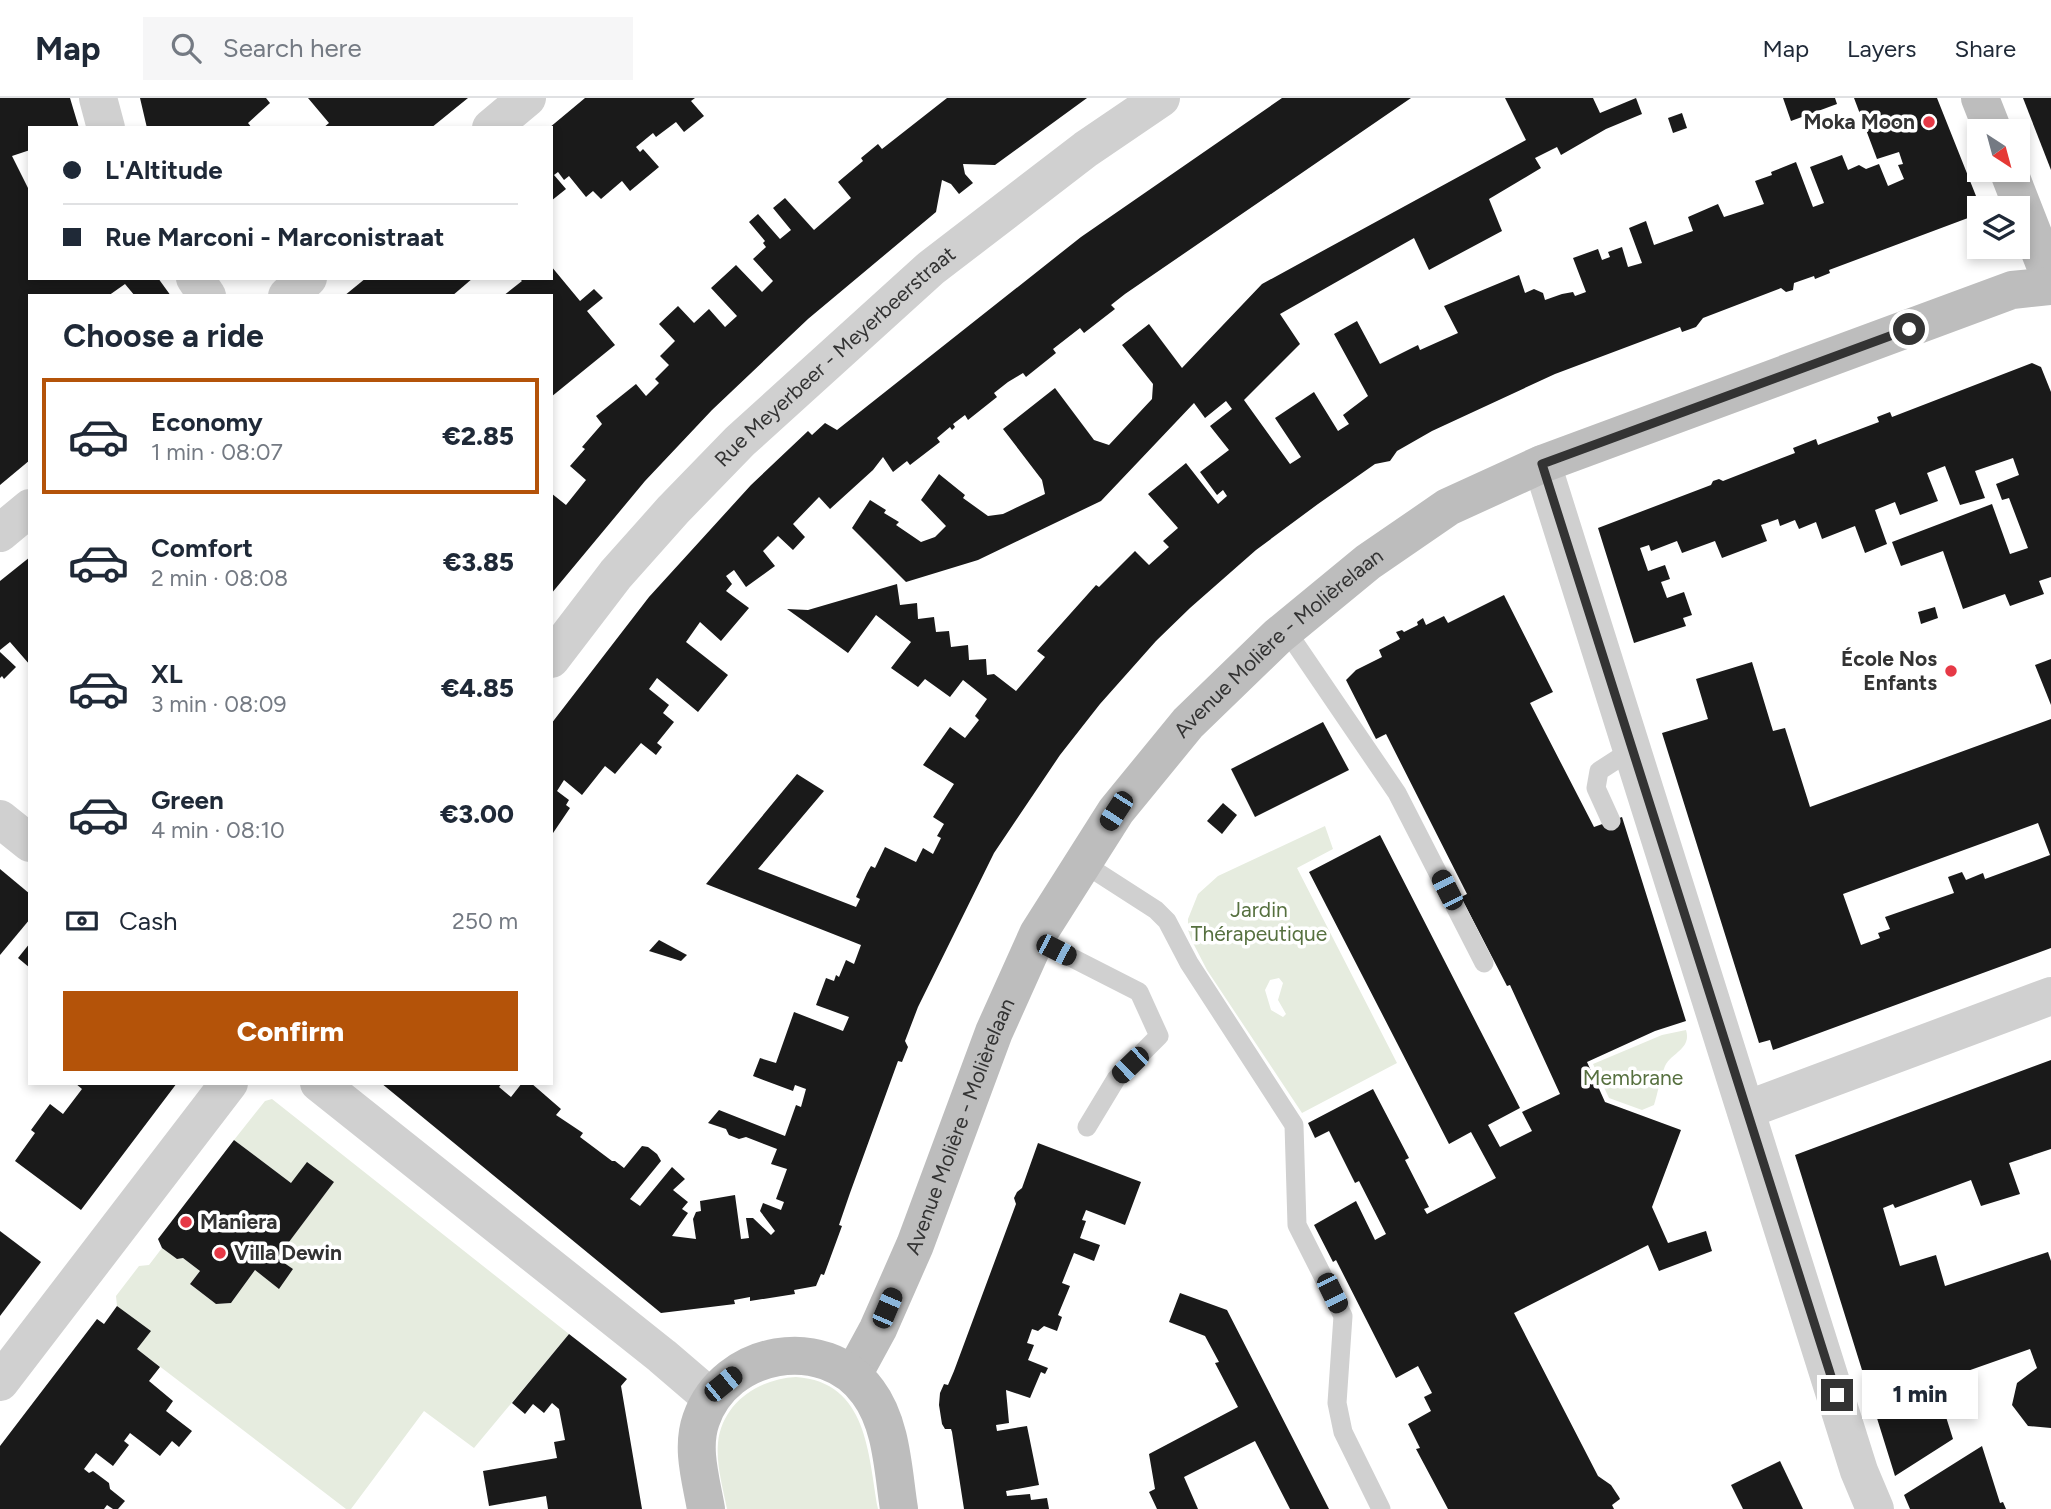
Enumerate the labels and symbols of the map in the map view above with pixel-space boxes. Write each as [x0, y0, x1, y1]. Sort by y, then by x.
place label: Moka Moon [1804, 109, 1915, 134]
marker: Moka Moon [1921, 114, 1937, 130]
north arrow [1967, 119, 2030, 182]
street label: Rue Meyerbeer - Meyerbeerstraat [709, 241, 960, 472]
route start [1893, 313, 1925, 345]
street label: Avenue Molière - Molièrelaan [1168, 543, 1387, 742]
place label: École Nos Enfants [1841, 646, 1937, 695]
marker: École Nos Enfants [1943, 663, 1959, 679]
car [1096, 788, 1137, 834]
car [1429, 867, 1466, 913]
park label: Jardin Thérapeutique [1191, 897, 1327, 946]
car [1033, 931, 1080, 969]
street label: Avenue Molière - Molièrelaan [899, 994, 1020, 1258]
car [1108, 1043, 1153, 1087]
park label: Membrane [1583, 1065, 1683, 1090]
place label: Maniera [200, 1209, 277, 1234]
marker: Maniera [178, 1214, 194, 1230]
place label: Villa Dewin [234, 1240, 342, 1265]
marker: Villa Dewin [212, 1245, 228, 1261]
car [1314, 1270, 1351, 1316]
car [870, 1285, 905, 1331]
car [701, 1363, 746, 1405]
callout: 1 min [1862, 1370, 1977, 1420]
route end [1821, 1379, 1853, 1411]

